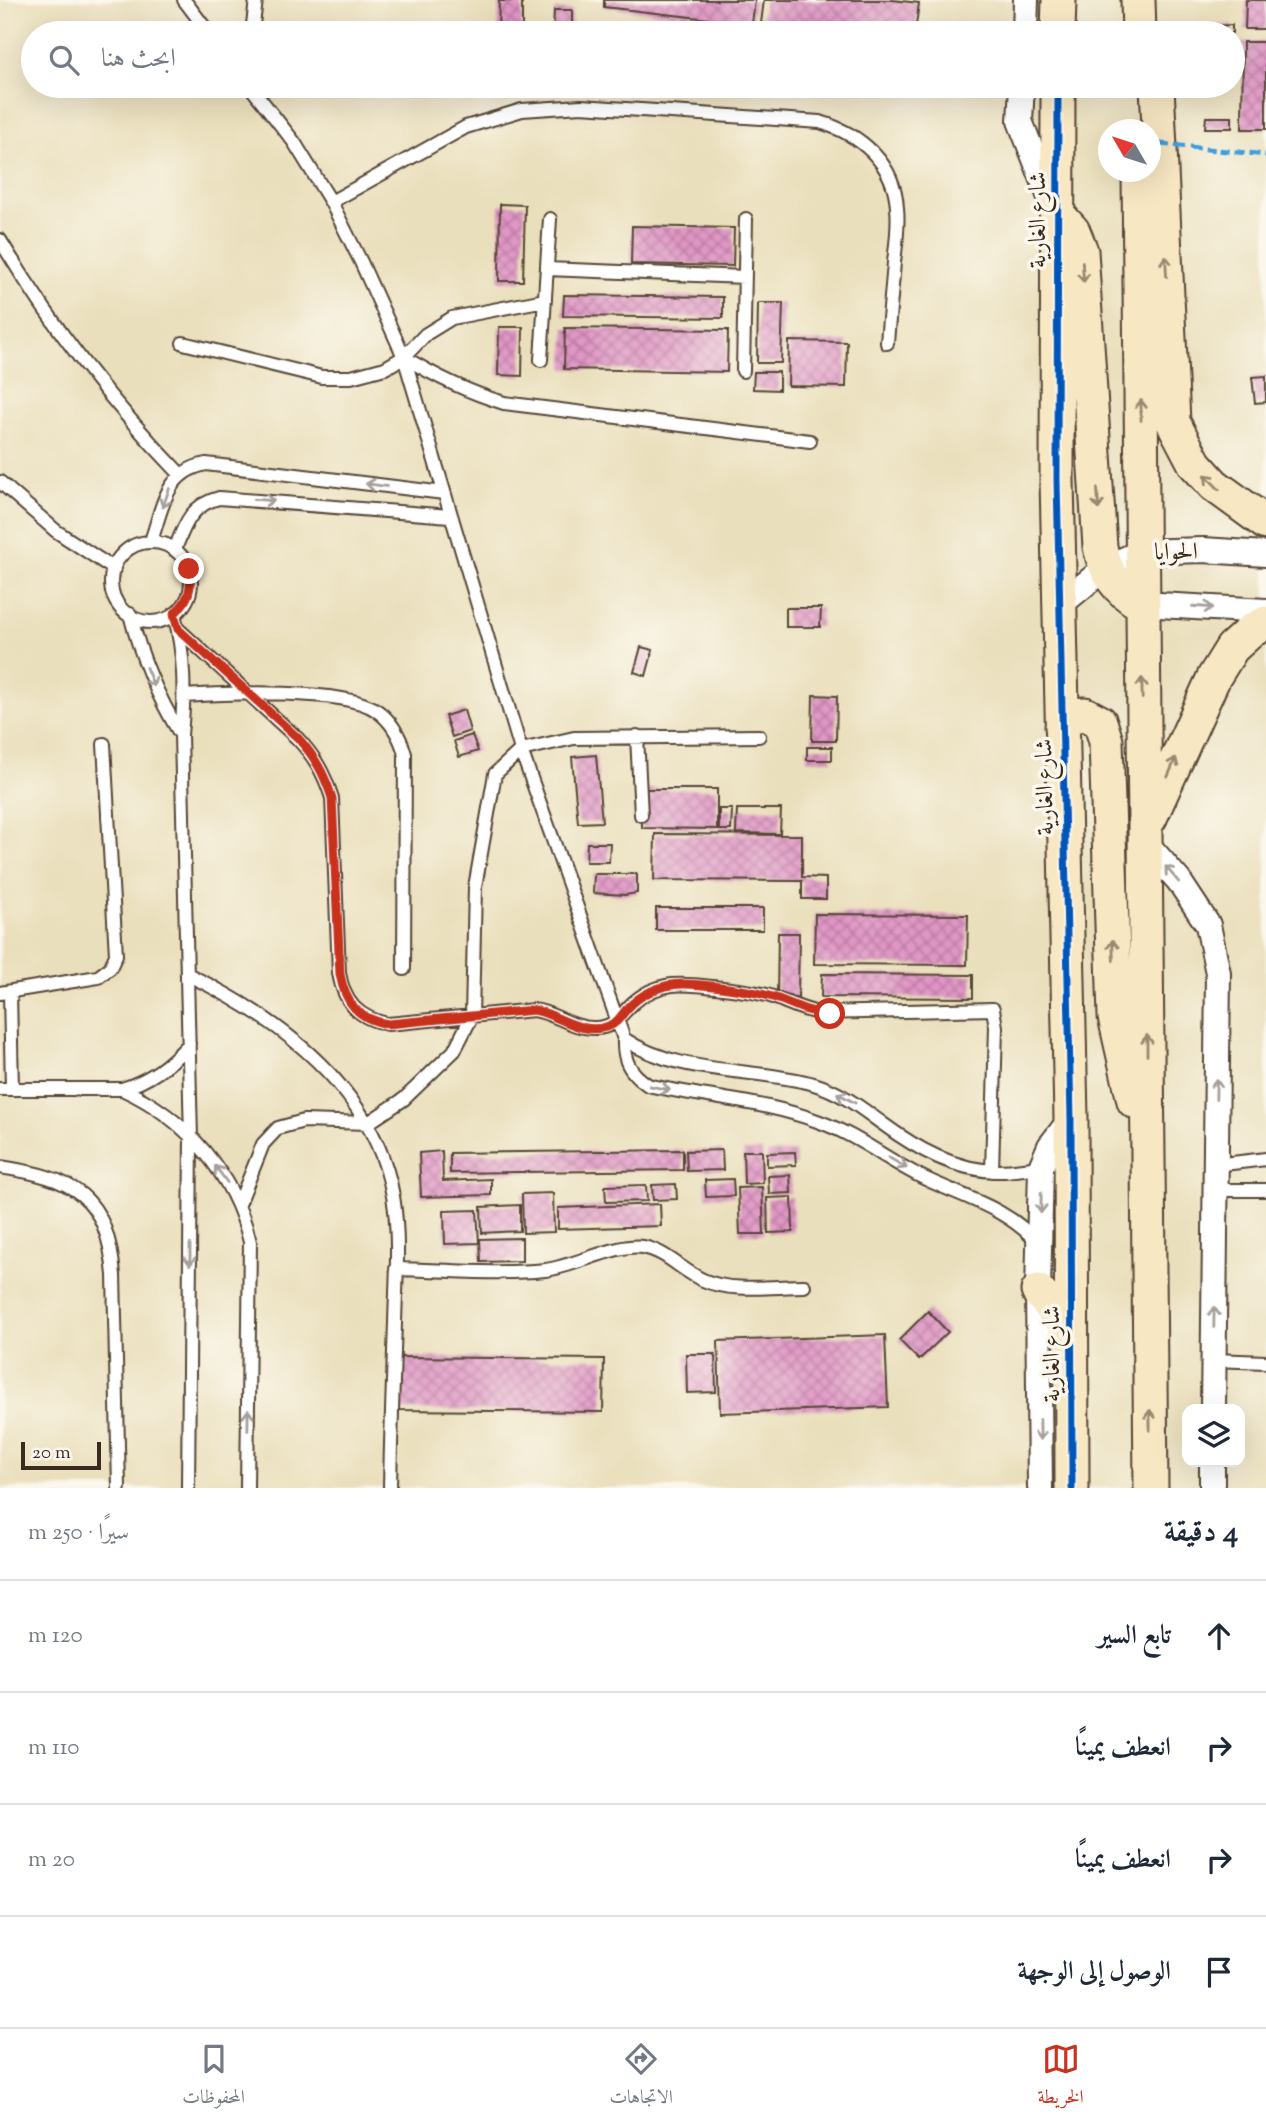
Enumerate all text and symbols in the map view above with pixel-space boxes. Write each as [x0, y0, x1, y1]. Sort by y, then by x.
search box [21, 21, 1245, 98]
icon: search [45, 41, 83, 79]
text: ابحث هنا [101, 41, 176, 78]
north arrow [1098, 119, 1161, 182]
street label: شارع الغارية [1022, 172, 1057, 268]
one-way arrow [1160, 255, 1173, 278]
one-way arrow [1076, 260, 1089, 283]
one-way arrow [1134, 399, 1148, 422]
one-way arrow [1203, 474, 1220, 491]
one-way arrow [365, 478, 388, 491]
one-way arrow [159, 487, 171, 509]
one-way arrow [1092, 487, 1105, 510]
one-way arrow [252, 494, 275, 507]
street label: الحوايا [1154, 536, 1198, 570]
route end [173, 553, 204, 584]
one-way arrow [1192, 601, 1214, 614]
one-way arrow [144, 666, 157, 687]
one-way arrow [1136, 677, 1149, 700]
street label: شارع الغارية [1028, 738, 1065, 836]
one-way arrow [1166, 757, 1179, 778]
one-way arrow [1165, 865, 1180, 883]
one-way arrow [1106, 939, 1119, 962]
route start [814, 998, 845, 1029]
one-way arrow [1140, 1034, 1154, 1057]
one-way arrow [1209, 1078, 1223, 1101]
one-way arrow [648, 1081, 671, 1095]
one-way arrow [837, 1091, 857, 1105]
one-way arrow [888, 1156, 908, 1170]
one-way arrow [214, 1166, 229, 1184]
one-way arrow [1034, 1191, 1048, 1214]
one-way arrow [183, 1244, 197, 1267]
one-way arrow [1207, 1305, 1220, 1328]
street label: شارع الغارية [1036, 1306, 1071, 1402]
map controls [1182, 1404, 1245, 1467]
button: layers [1182, 1404, 1245, 1467]
one-way arrow [241, 1409, 255, 1432]
one-way arrow [1143, 1409, 1157, 1432]
one-way arrow [1033, 1418, 1047, 1441]
scale bar [21, 1439, 102, 1471]
text: 20 m [32, 1440, 71, 1467]
text: 4 دقيقة [1164, 1512, 1238, 1555]
text: سيرًا · 250 m [28, 1517, 129, 1550]
icon: ahead [1200, 1617, 1238, 1655]
text: تابع السير [1098, 1618, 1171, 1655]
text: 120 m [28, 1620, 83, 1653]
icon: right [1200, 1729, 1238, 1767]
text: انعطف يمينًا [1075, 1730, 1171, 1767]
text: 110 m [28, 1732, 80, 1765]
icon: right [1200, 1841, 1238, 1879]
text: انعطف يمينًا [1075, 1842, 1171, 1879]
text: 20 m [28, 1844, 75, 1877]
icon: arrive [1200, 1953, 1238, 1991]
text: الوصول إلى الوجهة [1017, 1954, 1171, 1991]
tab: المحفوظات [182, 2040, 245, 2115]
tab: الاتجاهات [610, 2040, 673, 2115]
tab: الخريطة [1037, 2040, 1084, 2115]

